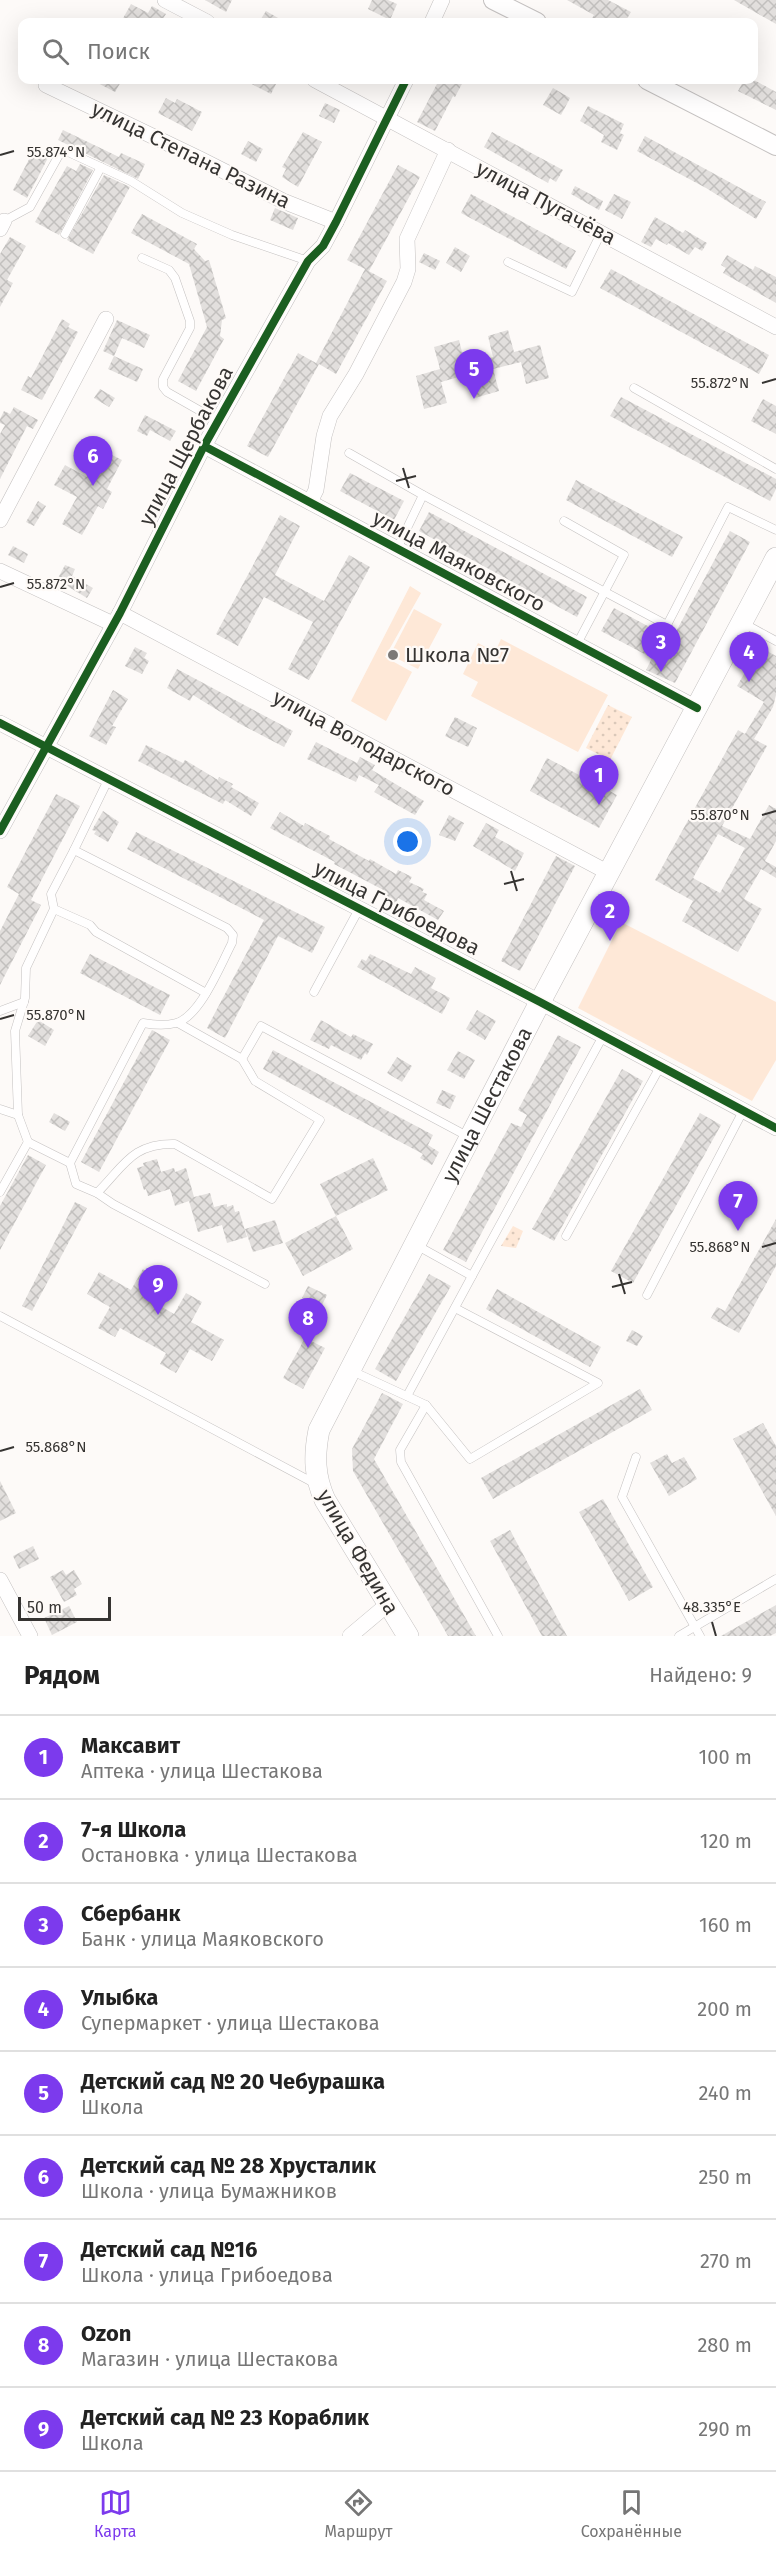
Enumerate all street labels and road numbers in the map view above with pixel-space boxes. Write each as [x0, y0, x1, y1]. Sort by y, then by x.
street label: улица Степана Разина [87, 96, 295, 214]
street label: улица Пугачёва [472, 155, 620, 251]
street label: улица Щербакова [133, 362, 239, 530]
street label: улица Маяковского [368, 504, 550, 618]
street label: улица Володарского [269, 684, 459, 802]
street label: улица Грибоедова [310, 855, 484, 961]
street label: улица Шестакова [436, 1023, 538, 1187]
street label: улица Федина [312, 1485, 404, 1619]

